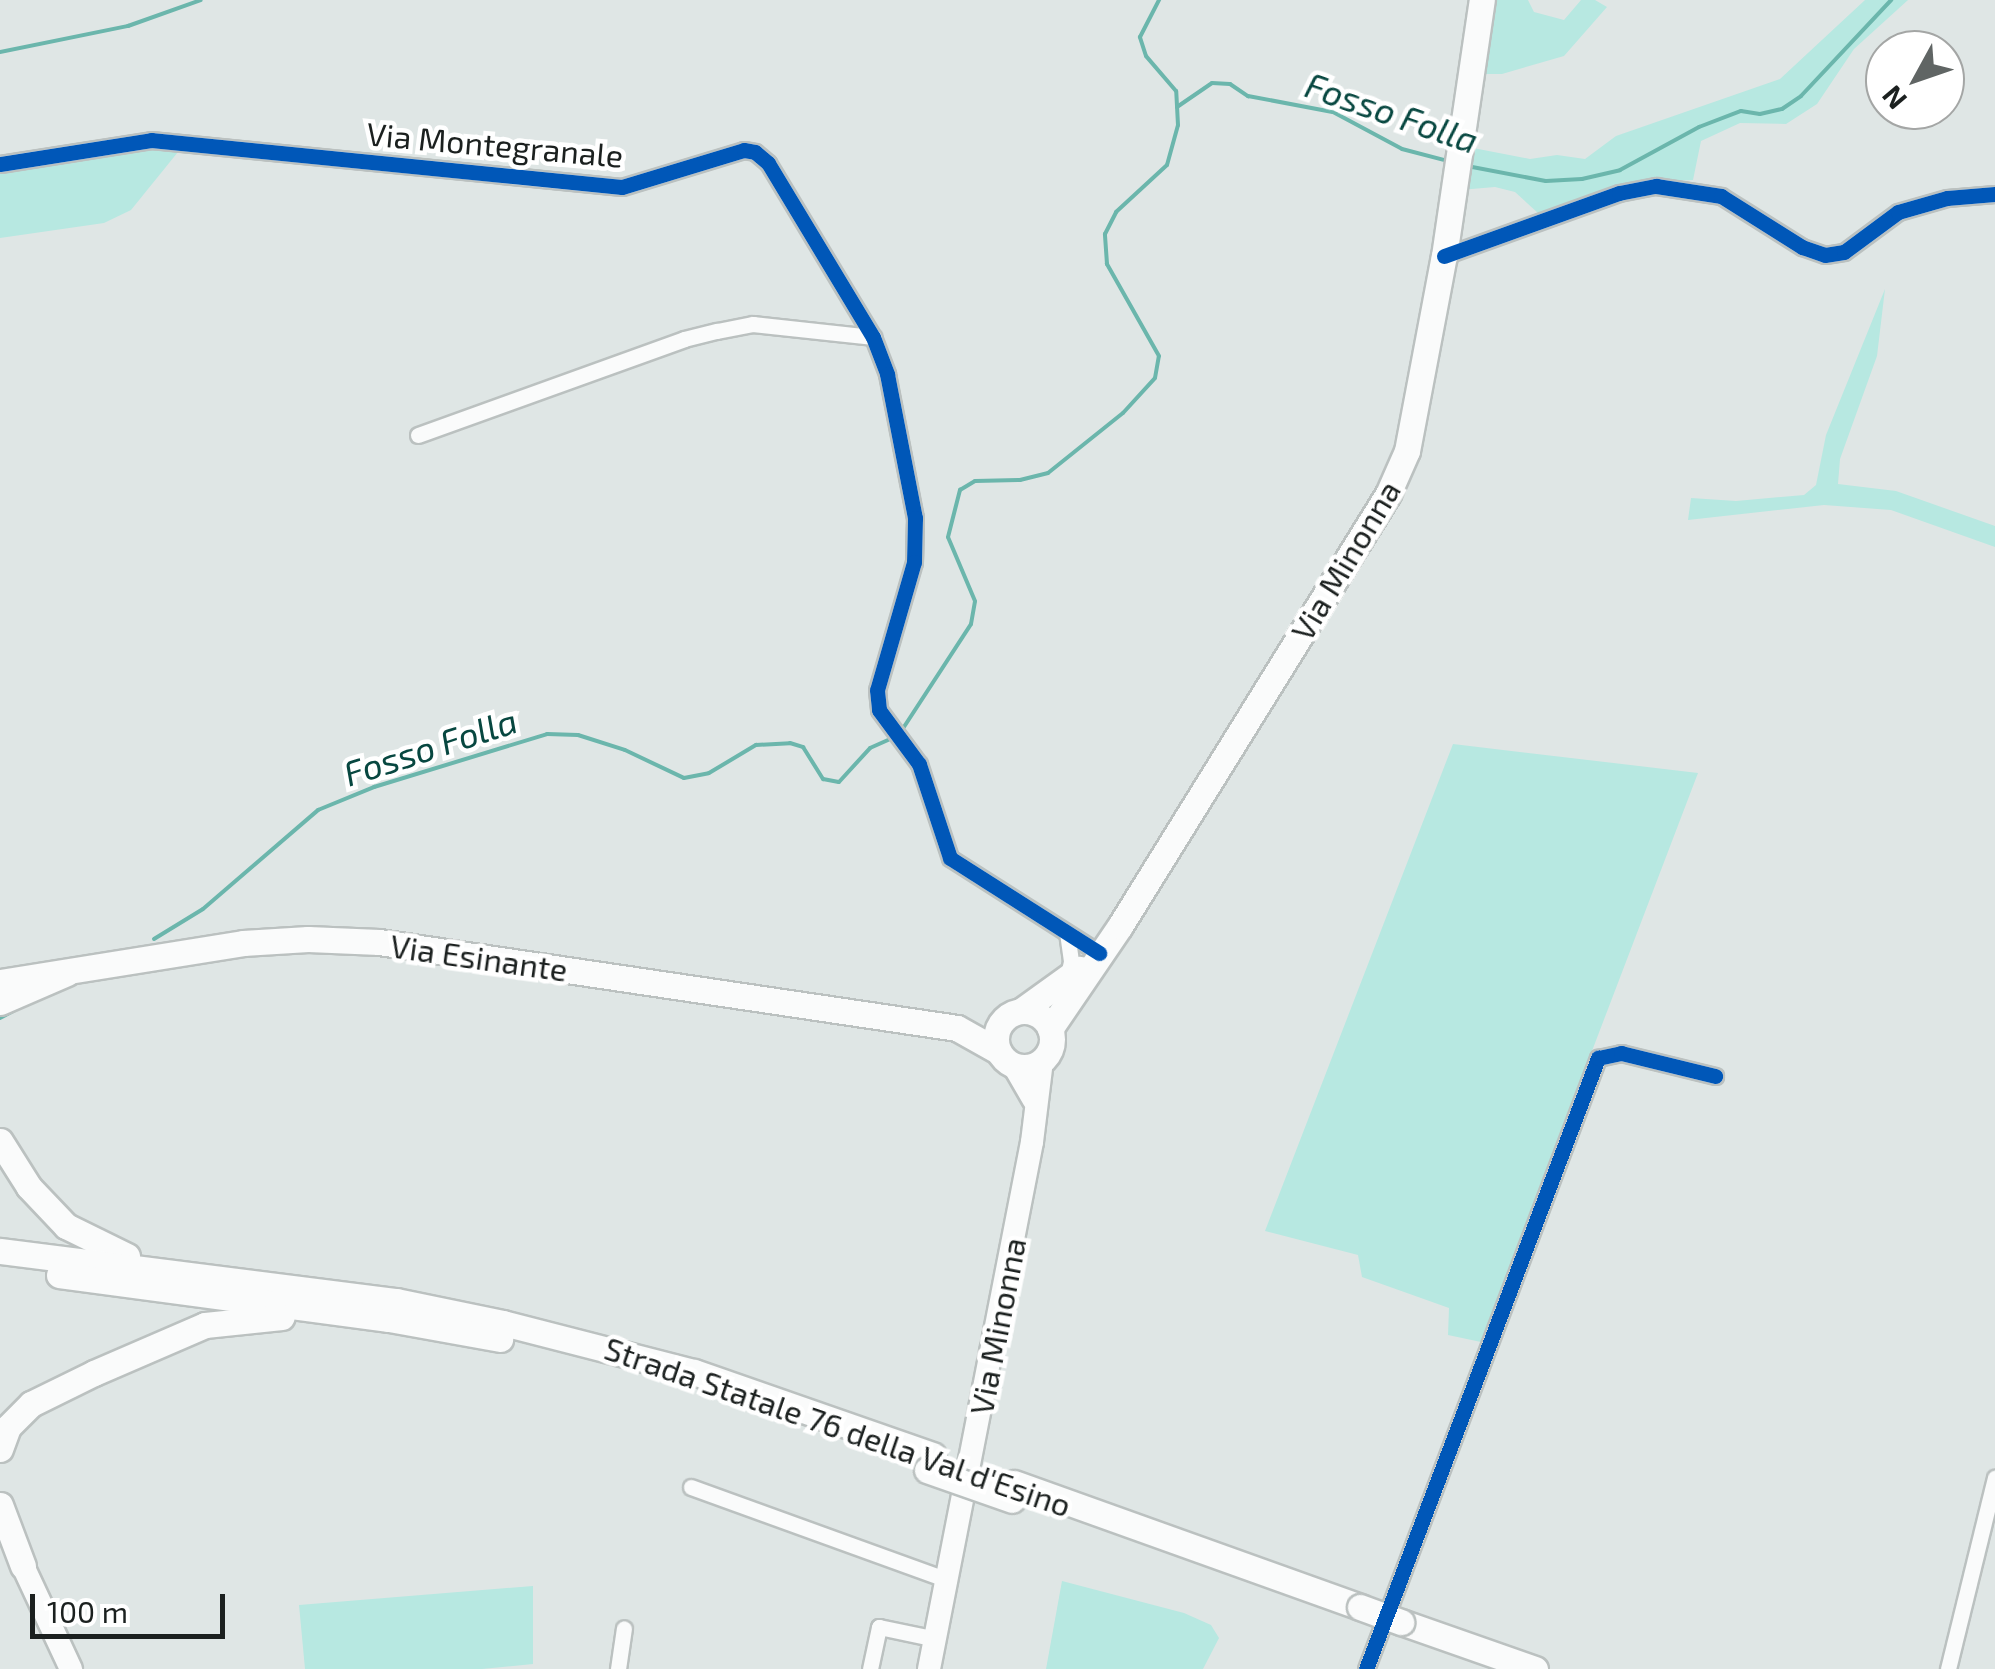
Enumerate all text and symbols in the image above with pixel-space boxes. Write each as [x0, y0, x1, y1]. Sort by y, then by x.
north arrow [1865, 30, 1965, 130]
water label: Fosso Folla [1300, 63, 1484, 161]
text: N [1874, 79, 1913, 117]
street label: Via Montegranale [365, 114, 625, 174]
street label: Via Minonna [1282, 473, 1408, 647]
water label: Fosso Folla [338, 698, 522, 794]
street label: Via Esinante [388, 926, 570, 988]
street label: Via Minonna [961, 1234, 1033, 1418]
street label: Strada Statale 76 della Val d'Esino [599, 1328, 1077, 1524]
scale bar [35, 1574, 230, 1636]
text: 100 m [47, 1593, 128, 1629]

